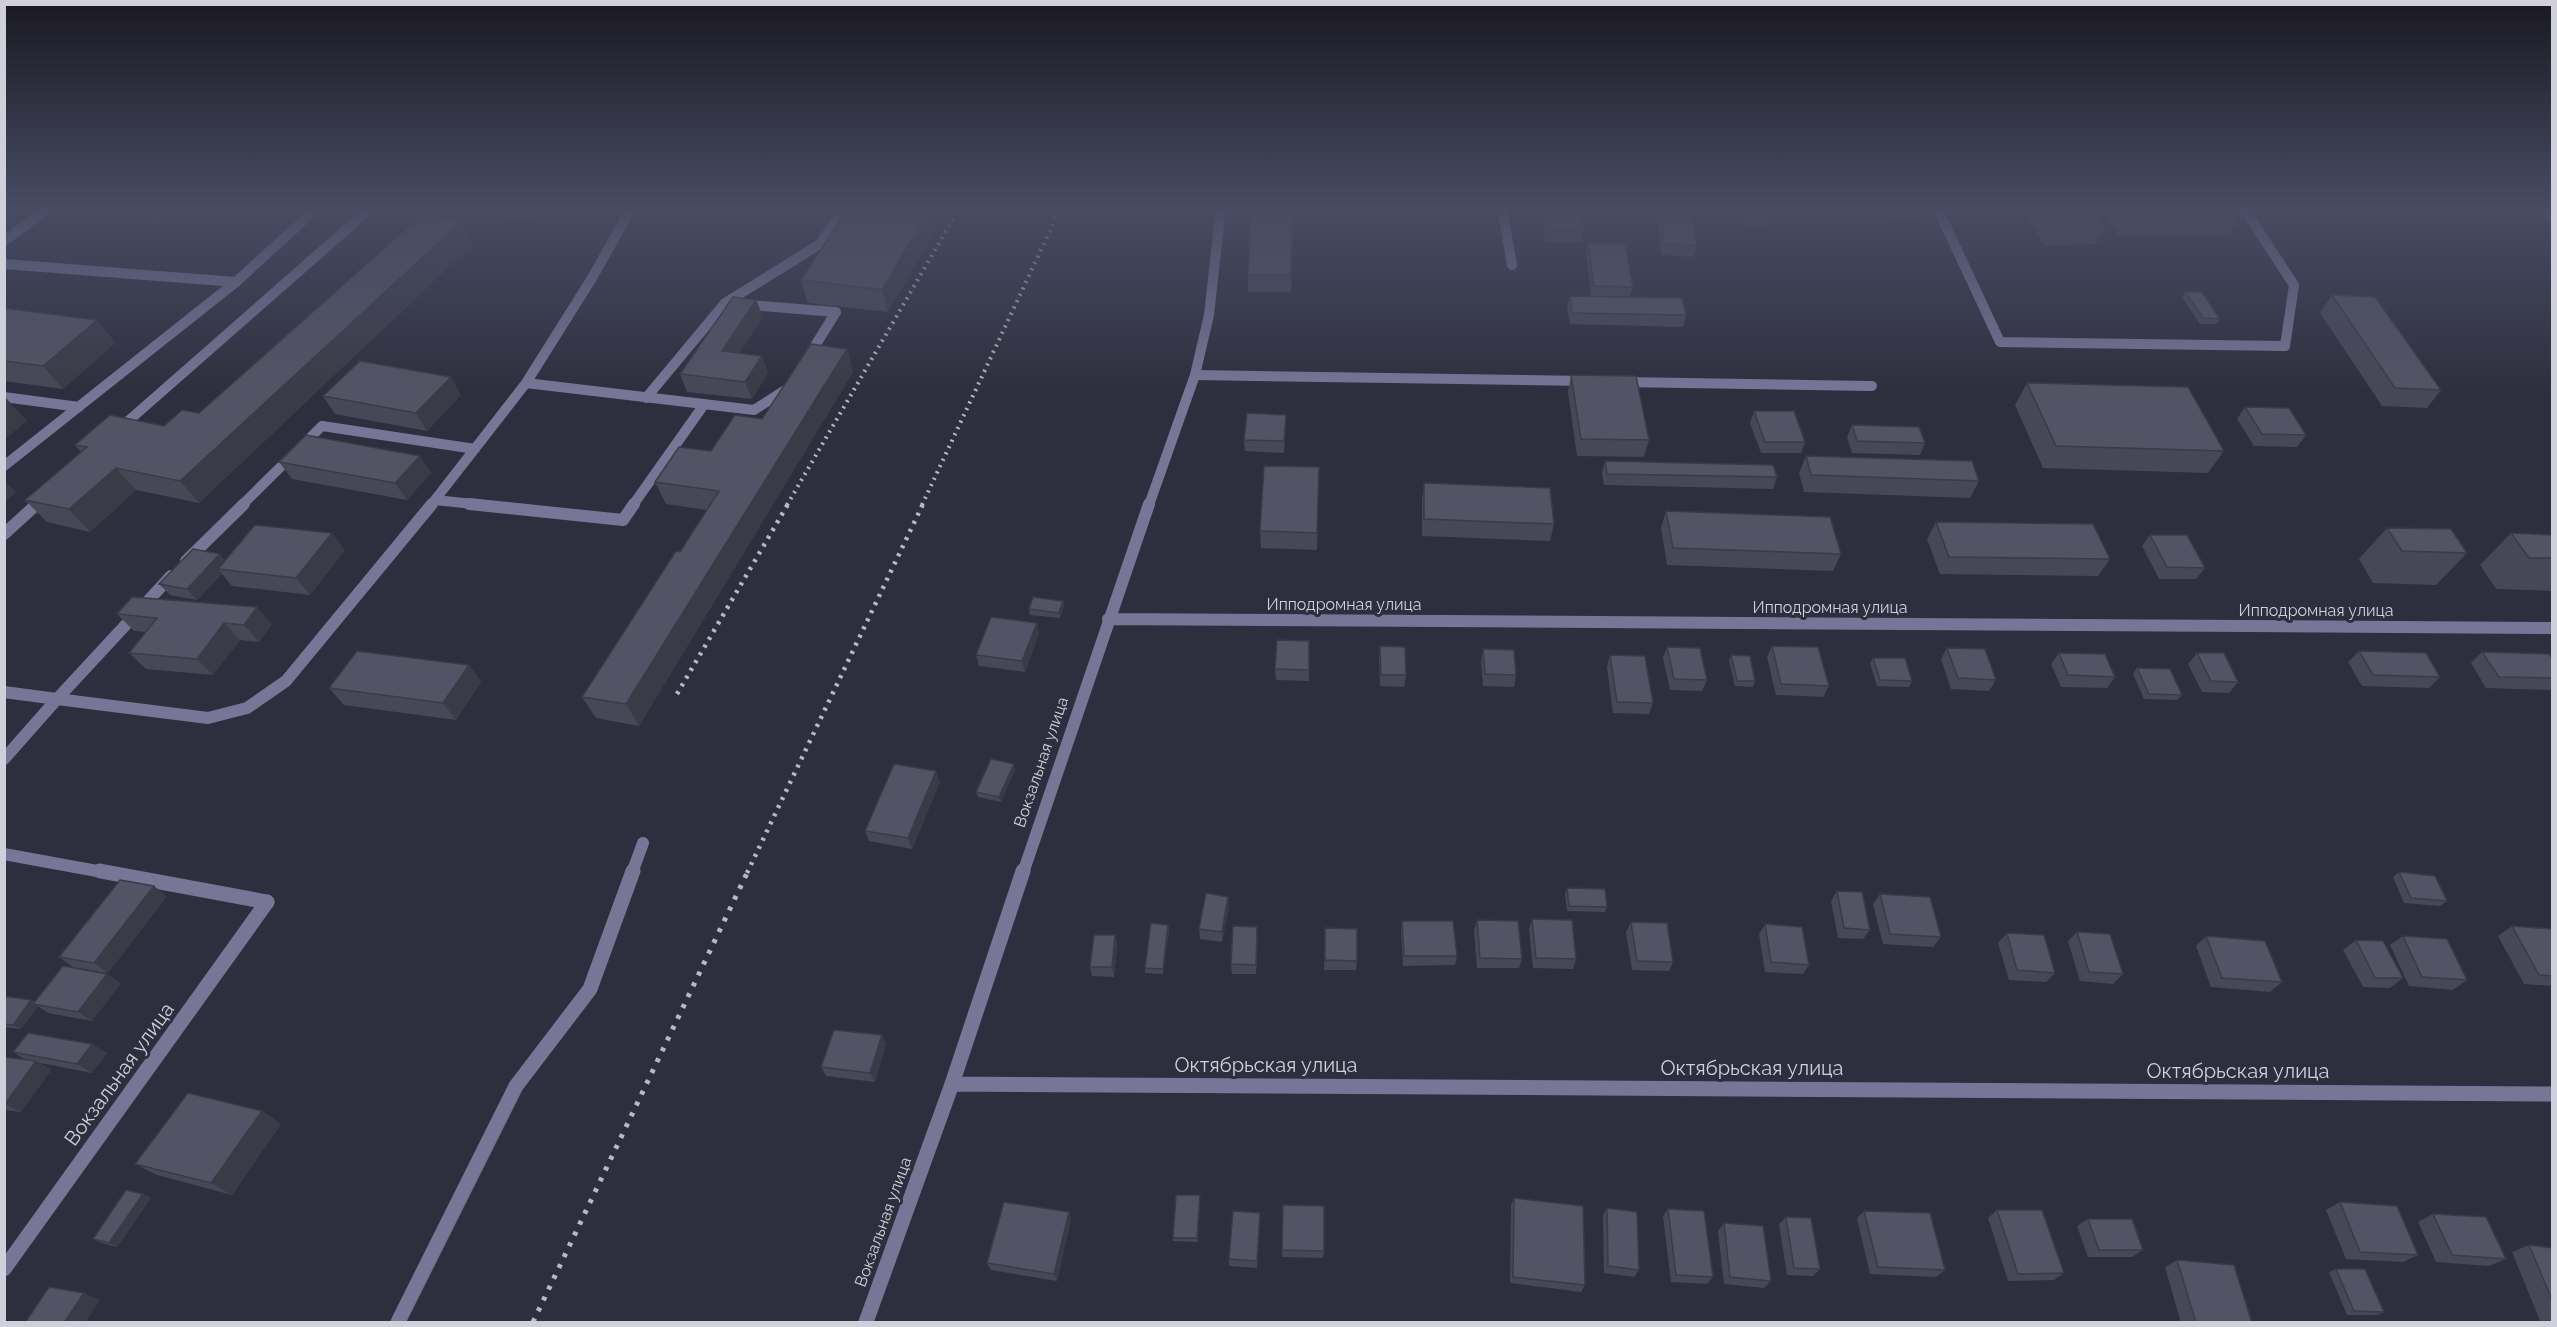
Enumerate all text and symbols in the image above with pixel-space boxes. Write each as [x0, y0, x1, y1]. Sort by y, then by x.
street label: Ипподромная улица [1267, 595, 1422, 614]
street label: Ипподромная улица [1753, 598, 1908, 617]
street label: Ипподромная улица [2239, 601, 2394, 620]
street label: Вокзальная улица [1010, 694, 1072, 830]
street label: Вокзальная улица [59, 998, 179, 1150]
street label: Октябрьская улица [1174, 1053, 1358, 1077]
street label: Октябрьская улица [1660, 1056, 1844, 1080]
street label: Октябрьская улица [2146, 1059, 2330, 1083]
street label: Вокзальная улица [851, 1155, 915, 1289]

